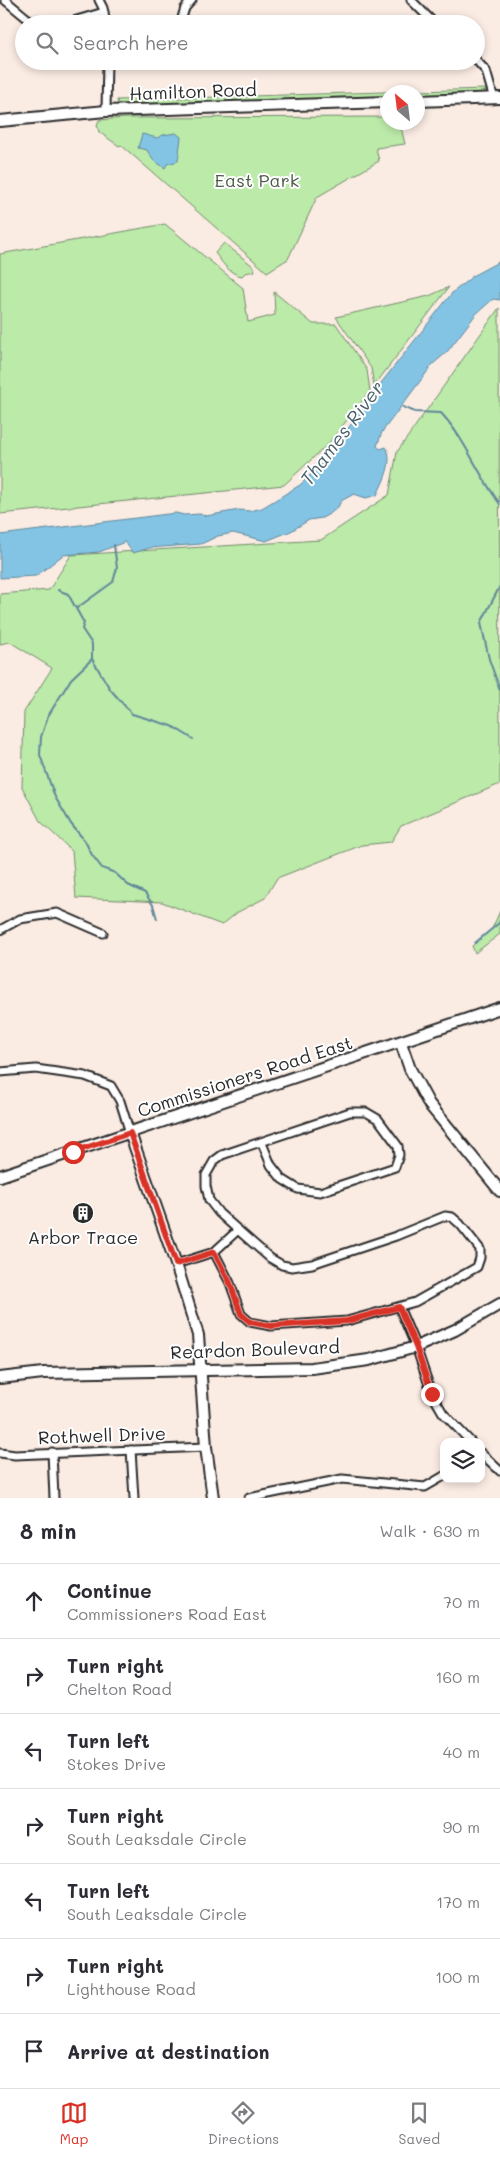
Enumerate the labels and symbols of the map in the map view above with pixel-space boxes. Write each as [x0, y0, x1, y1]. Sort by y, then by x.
street label: Hamilton Road [129, 77, 257, 105]
north arrow [380, 85, 425, 130]
park label: East Park [215, 168, 299, 192]
water label: Thames River [294, 375, 389, 490]
street label: Commissioners Road East [134, 1030, 355, 1122]
route start [62, 1141, 85, 1164]
building icon: Arbor Trace [71, 1201, 95, 1225]
place label: Arbor Trace [28, 1225, 138, 1249]
street label: Reardon Boulevard [170, 1334, 340, 1364]
route end [421, 1383, 444, 1406]
street label: Rothwell Drive [38, 1421, 166, 1449]

